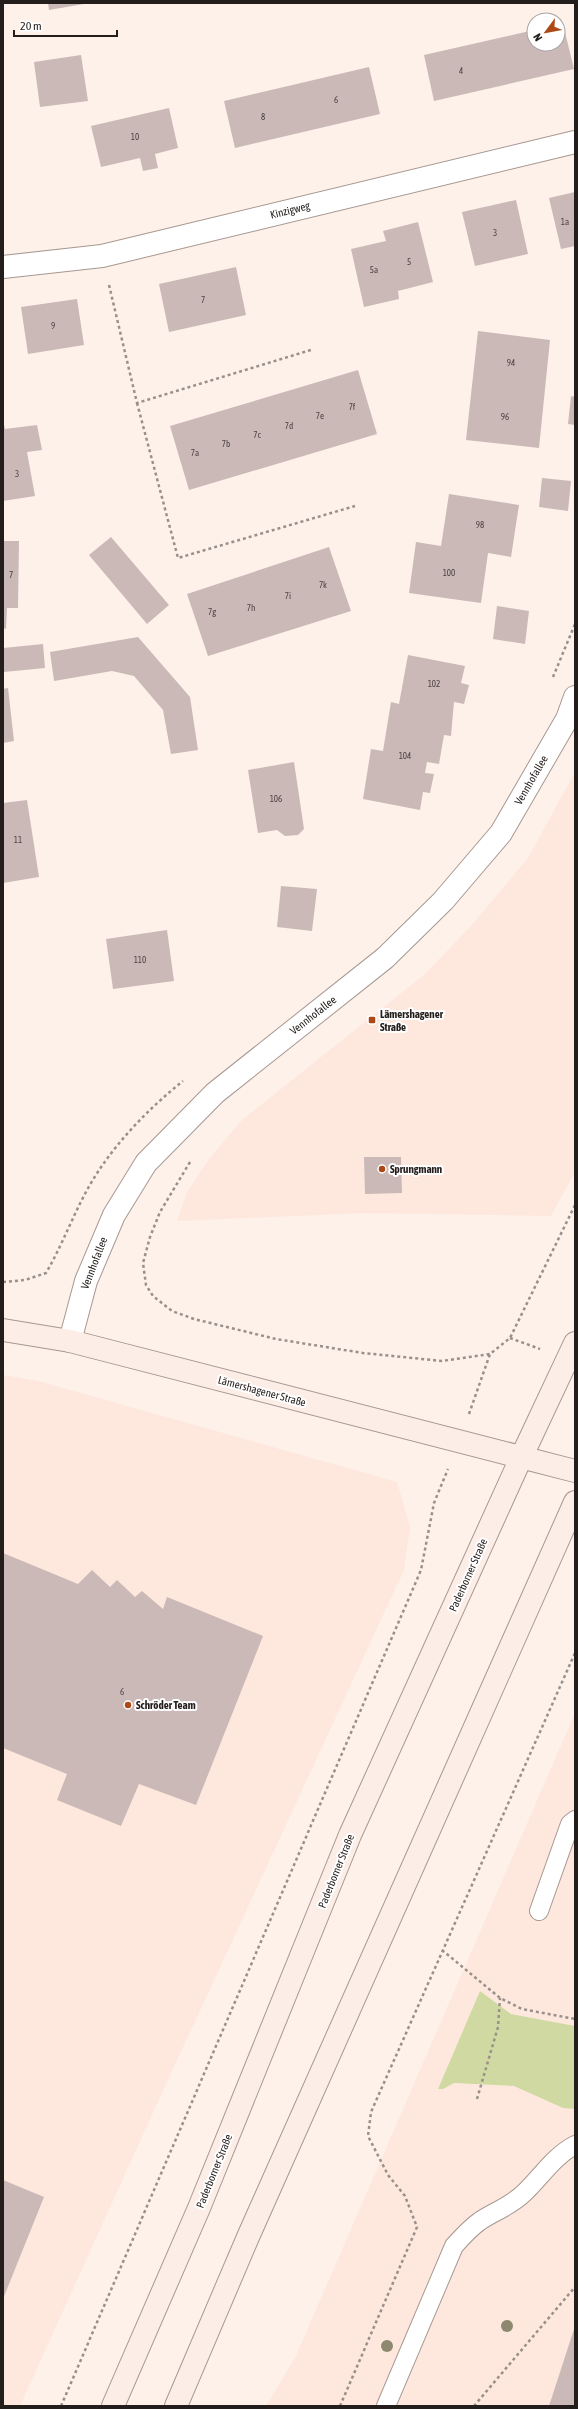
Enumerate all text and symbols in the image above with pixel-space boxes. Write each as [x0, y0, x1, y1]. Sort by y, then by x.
scale bar [14, 12, 117, 38]
north arrow [526, 12, 566, 52]
text: 20 m [20, 19, 42, 33]
text: N [531, 31, 544, 43]
house number: 4 [459, 66, 463, 76]
house number: 6 [334, 95, 338, 105]
house number: 8 [261, 112, 265, 122]
house number: 10 [131, 132, 139, 142]
street label: Kinzigweg [269, 199, 311, 221]
house number: 1a [561, 217, 569, 227]
house number: 3 [493, 228, 497, 238]
house number: 5 [407, 257, 411, 267]
house number: 5a [370, 265, 378, 275]
house number: 7 [201, 295, 205, 305]
house number: 9 [51, 321, 55, 331]
house number: 94 [507, 358, 515, 368]
house number: 7f [349, 402, 356, 412]
house number: 7e [316, 411, 324, 421]
house number: 96 [501, 412, 509, 422]
house number: 7d [285, 421, 293, 431]
house number: 7c [253, 430, 261, 440]
house number: 7b [222, 439, 230, 449]
house number: 7a [191, 448, 199, 458]
house number: 3 [15, 469, 19, 479]
house number: 98 [476, 520, 484, 530]
house number: 100 [443, 568, 455, 578]
house number: 7 [9, 570, 13, 580]
house number: 7k [319, 580, 327, 590]
house number: 7i [285, 591, 291, 601]
house number: 7h [247, 603, 255, 613]
house number: 7g [208, 607, 216, 617]
house number: 102 [428, 679, 440, 689]
house number: 104 [399, 751, 411, 761]
street label: Vennhofallee [512, 753, 550, 807]
house number: 106 [270, 794, 282, 804]
house number: 11 [14, 835, 22, 845]
house number: 110 [134, 955, 146, 965]
street label: Vennhofallee [288, 993, 338, 1037]
place label: Lämershagener Straße [380, 1008, 444, 1033]
marker: Lämershagener Straße [367, 1015, 377, 1025]
place label: Sprungmann [390, 1163, 442, 1175]
marker: Sprungmann [377, 1164, 387, 1174]
street label: Vennhofallee [79, 1235, 109, 1291]
street label: Lämershagener Straße [217, 1373, 307, 1409]
street label: Paderborner Straße [447, 1537, 489, 1613]
house number: 6 [120, 1687, 124, 1697]
place label: Schröder Team [136, 1699, 196, 1711]
marker: Schröder Team [123, 1700, 133, 1710]
street label: Paderborner Straße [316, 1832, 356, 1910]
street label: Paderborner Straße [194, 2132, 234, 2210]

